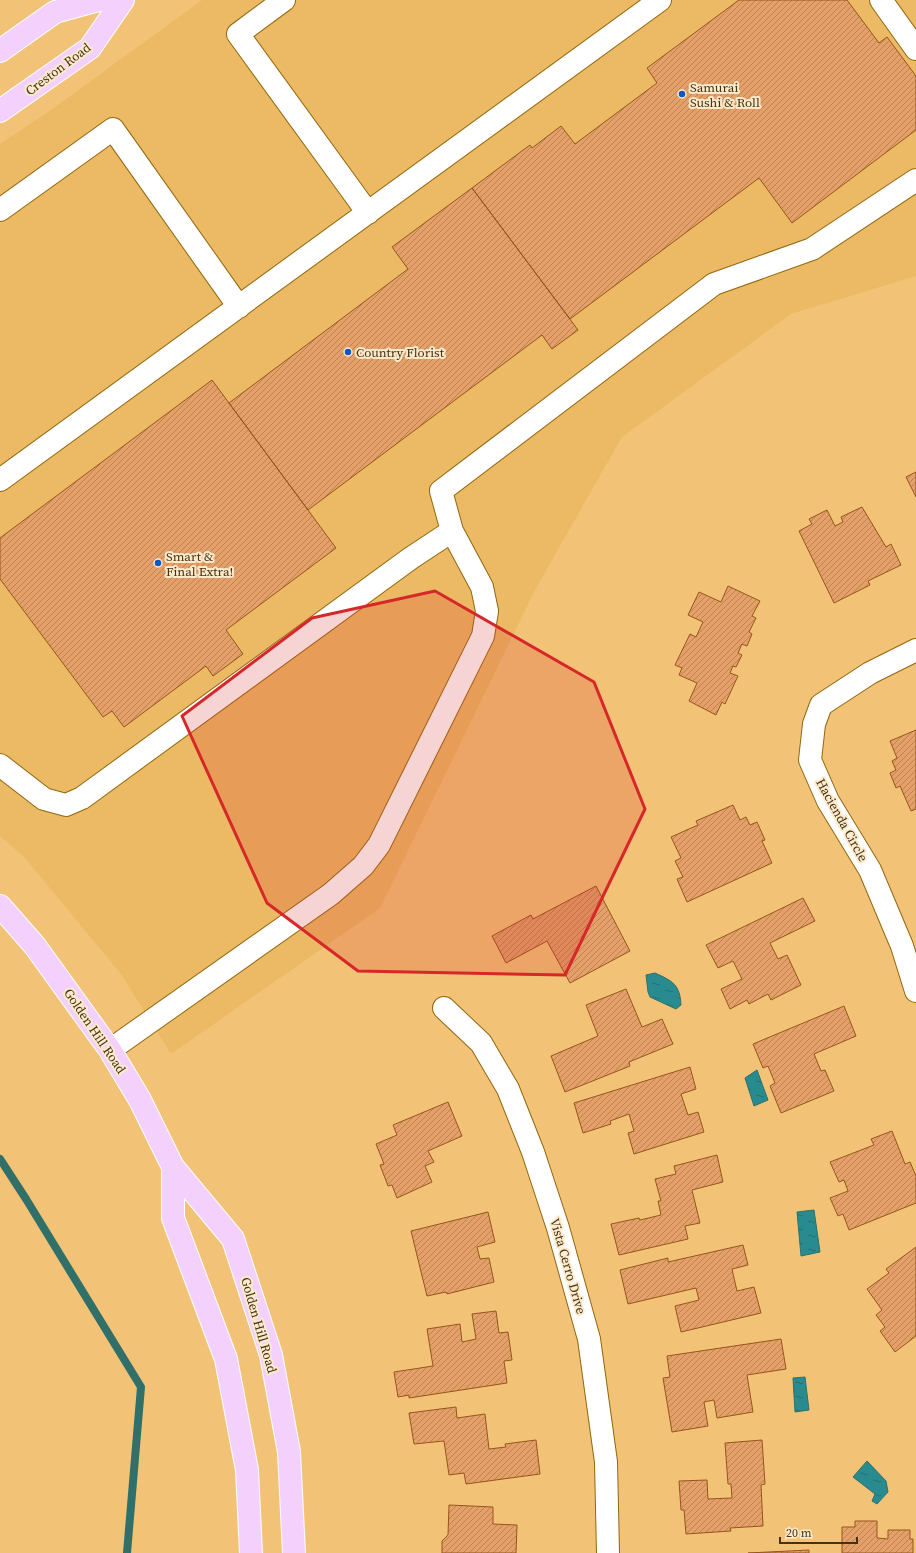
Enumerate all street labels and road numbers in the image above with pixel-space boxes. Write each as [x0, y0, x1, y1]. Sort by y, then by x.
street label: Creston Road [22, 38, 95, 99]
street label: Hacienda Circle [812, 775, 872, 865]
street label: Golden Hill Road [60, 985, 130, 1077]
street label: Vista Cerro Drive [546, 1216, 590, 1316]
street label: Golden Hill Road [237, 1275, 281, 1376]

